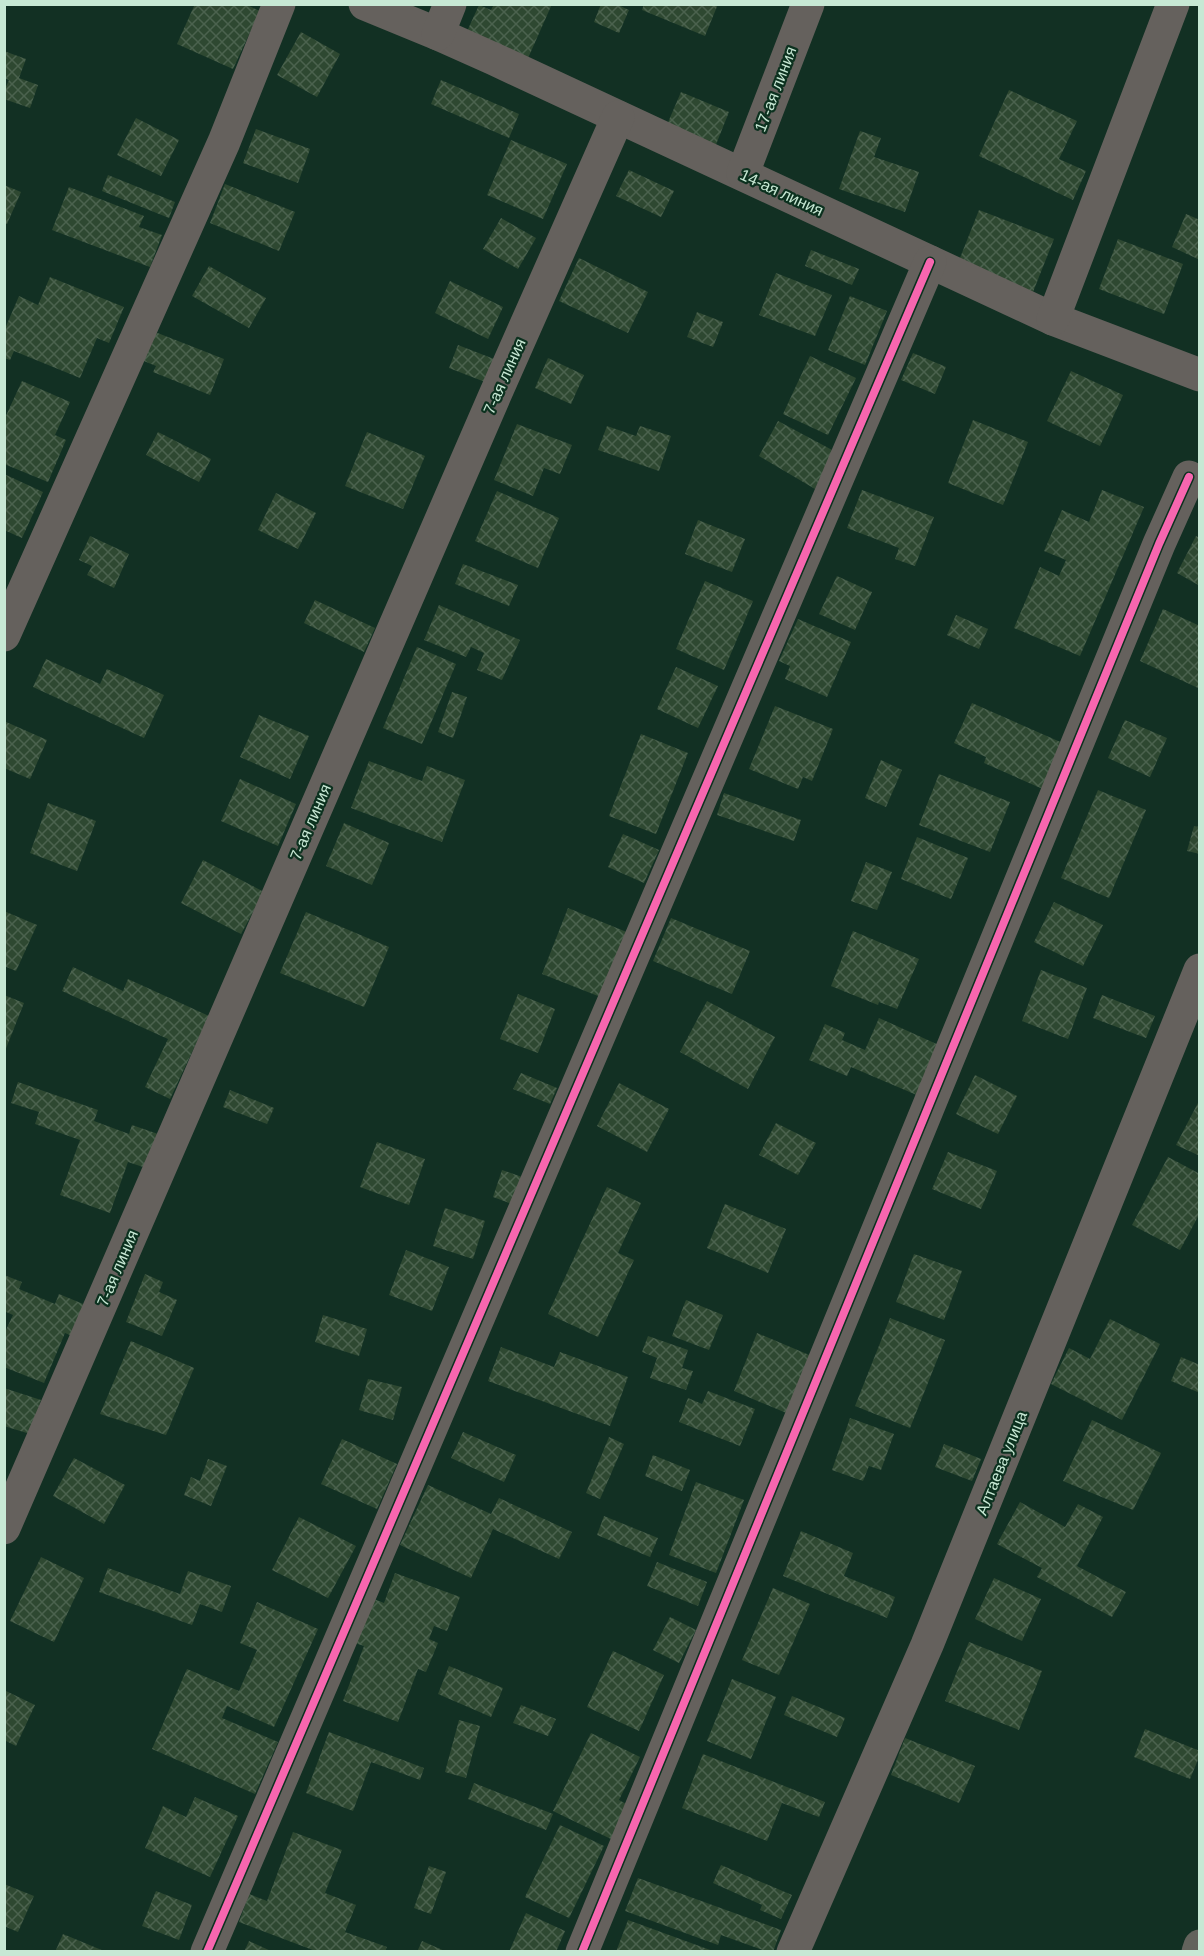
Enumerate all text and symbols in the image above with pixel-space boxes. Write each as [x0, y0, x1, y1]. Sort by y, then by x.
street label: 17-ая линия [751, 44, 800, 134]
street label: 14-ая линия [737, 166, 826, 219]
street label: 7-ая линия [480, 336, 529, 417]
street label: 7-ая линия [287, 782, 334, 863]
street label: 7-ая линия [94, 1228, 141, 1309]
street label: Алтаева улица [973, 1409, 1030, 1518]

